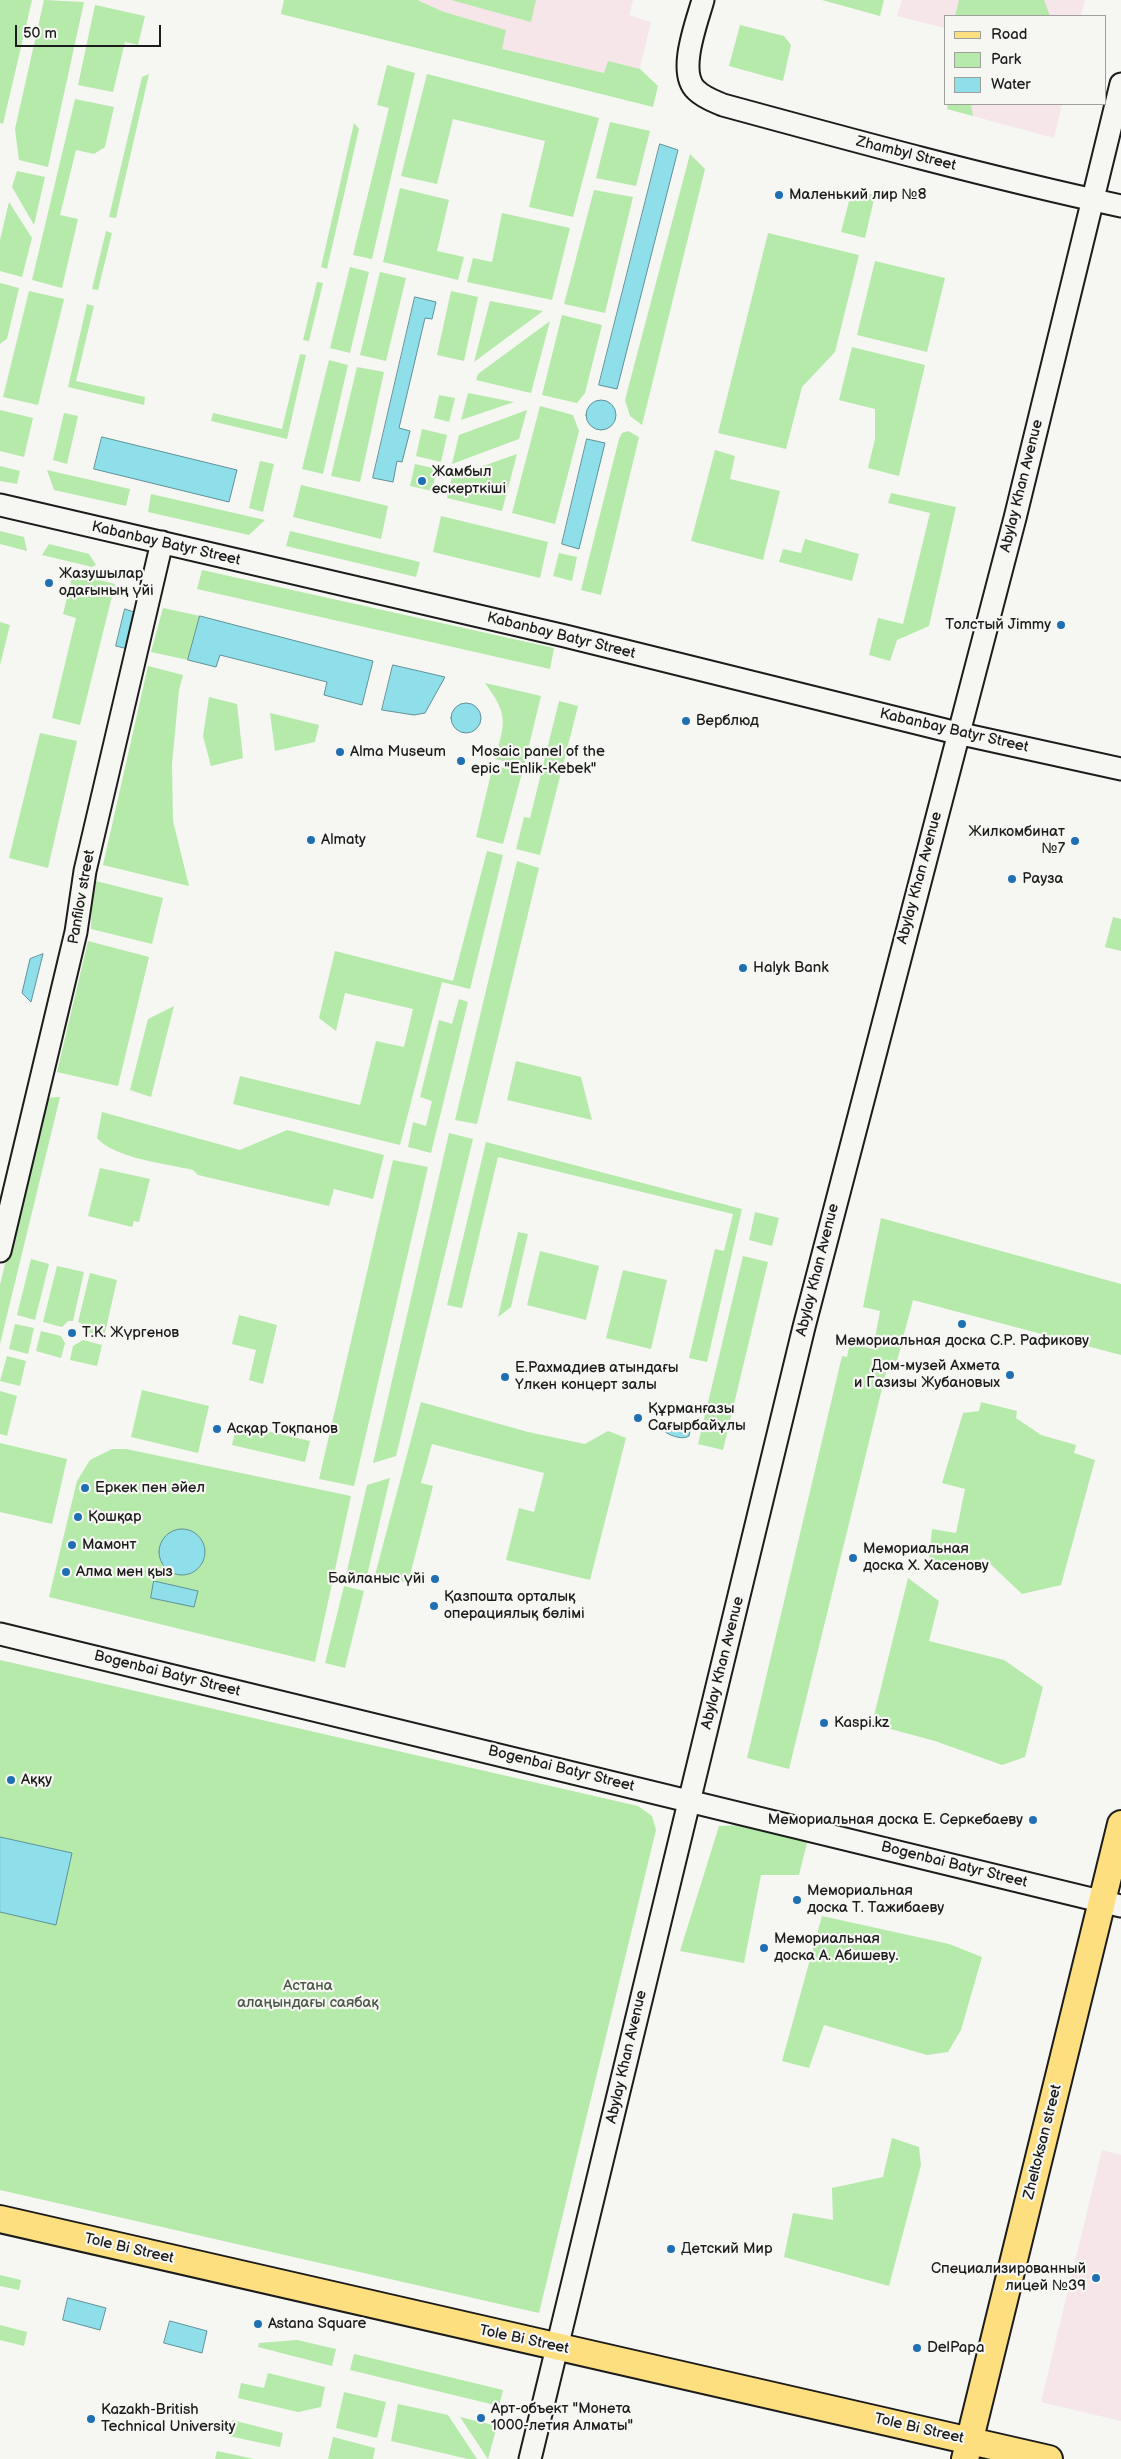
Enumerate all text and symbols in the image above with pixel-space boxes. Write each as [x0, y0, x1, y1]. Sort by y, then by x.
scale bar [18, 15, 164, 47]
legend [944, 15, 1106, 105]
text: 50 m [23, 24, 57, 43]
text: Road [991, 25, 1027, 44]
text: Park [991, 50, 1021, 69]
text: Water [991, 75, 1031, 94]
street label: Zhambyl Street [854, 133, 958, 175]
place label: Маленький лир №8 [789, 186, 926, 204]
marker: Маленький лир №8 [773, 189, 785, 201]
street label: Abylay Khan Avenue [997, 418, 1047, 554]
place label: Жамбыл ескерткіші [432, 463, 506, 498]
marker: Жамбыл ескерткіші [416, 475, 428, 487]
street label: Kabanbay Batyr Street [90, 518, 242, 570]
place label: Жазушылар одағының үйі [59, 565, 154, 600]
marker: Жазушылар одағының үйі [43, 577, 55, 589]
street label: Kabanbay Batyr Street [485, 609, 637, 663]
place label: Толстый Jimmy [945, 616, 1051, 634]
marker: Толстый Jimmy [1055, 619, 1067, 631]
street label: Kabanbay Batyr Street [878, 705, 1030, 757]
place label: Верблюд [696, 712, 759, 730]
marker: Верблюд [680, 715, 692, 727]
place label: Alma Museum [350, 743, 446, 761]
place label: Mosaic panel of the epic "Enlik-Kebek" [471, 743, 605, 778]
marker: Alma Museum [334, 746, 346, 758]
marker: Mosaic panel of the epic "Enlik-Kebek" [455, 755, 467, 767]
street label: Abylay Khan Avenue [894, 810, 946, 946]
place label: Жилкомбинат №7 [969, 823, 1065, 858]
place label: Almaty [321, 831, 366, 849]
marker: Almaty [305, 834, 317, 846]
marker: Жилкомбинат №7 [1069, 835, 1081, 847]
street label: Panfilov street [65, 848, 99, 946]
place label: Рауза [1022, 870, 1063, 888]
marker: Рауза [1006, 873, 1018, 885]
place label: Halyk Bank [753, 959, 829, 977]
marker: Halyk Bank [737, 962, 749, 974]
street label: Abylay Khan Avenue [793, 1202, 843, 1338]
marker: Мемориальная доска С.Р. Рафикову [956, 1318, 968, 1330]
place label: Т.К. Жүргенов [82, 1324, 179, 1342]
marker: Т.К. Жүргенов [66, 1327, 78, 1339]
place label: Мемориальная доска С.Р. Рафикову [835, 1332, 1089, 1350]
place label: Дом-музей Ахмета и Газизы Жубановых [854, 1357, 1000, 1392]
place label: Е.Рахмадиев атындағы Үлкен концерт залы [515, 1359, 679, 1394]
marker: Дом-музей Ахмета и Газизы Жубановых [1004, 1369, 1016, 1381]
marker: Е.Рахмадиев атындағы Үлкен концерт залы [499, 1371, 511, 1383]
place label: Құрманғазы Сағырбайұлы [648, 1400, 746, 1435]
marker: Құрманғазы Сағырбайұлы [632, 1412, 644, 1424]
place label: Асқар Тоқпанов [227, 1420, 338, 1438]
marker: Асқар Тоқпанов [211, 1423, 223, 1435]
place label: Еркек пен әйел [95, 1479, 205, 1497]
marker: Еркек пен әйел [79, 1482, 91, 1494]
place label: Қошқар [88, 1508, 141, 1526]
marker: Қошқар [72, 1511, 84, 1523]
place label: Мамонт [82, 1536, 137, 1554]
marker: Мамонт [66, 1539, 78, 1551]
place label: Мемориальная доска Х. Хасенову [863, 1540, 989, 1575]
marker: Мемориальная доска Х. Хасенову [847, 1552, 859, 1564]
place label: Алма мен қыз [76, 1563, 173, 1581]
marker: Алма мен қыз [60, 1566, 72, 1578]
place label: Байланыс үйі [328, 1570, 425, 1588]
marker: Байланыс үйі [429, 1573, 441, 1585]
place label: Қазпошта орталық операциялық бөлімі [444, 1588, 585, 1623]
street label: Abylay Khan Avenue [698, 1595, 748, 1731]
marker: Қазпошта орталық операциялық бөлімі [428, 1600, 440, 1612]
street label: Bogenbai Batyr Street [92, 1647, 242, 1701]
place label: Kaspi.kz [834, 1714, 889, 1732]
marker: Kaspi.kz [818, 1717, 830, 1729]
street label: Bogenbai Batyr Street [486, 1742, 636, 1796]
place label: Аққу [21, 1771, 52, 1789]
marker: Аққу [5, 1774, 17, 1786]
place label: Мемориальная доска Е. Серкебаеву [768, 1811, 1023, 1829]
marker: Мемориальная доска Е. Серкебаеву [1027, 1814, 1039, 1826]
street label: Bogenbai Batyr Street [879, 1838, 1029, 1892]
place label: Мемориальная доска Т. Тажибаеву [807, 1882, 944, 1917]
marker: Мемориальная доска Т. Тажибаеву [791, 1894, 803, 1906]
place label: Мемориальная доска А. Абишеву. [774, 1930, 898, 1965]
marker: Мемориальная доска А. Абишеву. [758, 1942, 770, 1954]
park label: Астана алаңындағы саябақ [237, 1977, 379, 2012]
street label: Abylay Khan Avenue [603, 1989, 651, 2125]
street label: Zheltoksan street [1020, 2083, 1066, 2201]
street label: Tole Bi Street [83, 2230, 175, 2268]
place label: Детский Мир [681, 2240, 772, 2258]
marker: Детский Мир [665, 2243, 677, 2255]
place label: Специализированный лицей №39 [931, 2260, 1086, 2295]
marker: Специализированный лицей №39 [1090, 2272, 1102, 2284]
place label: Astana Square [268, 2315, 366, 2333]
marker: Astana Square [252, 2318, 264, 2330]
street label: Tole Bi Street [478, 2322, 570, 2358]
place label: DelPapa [927, 2339, 984, 2357]
marker: DelPapa [911, 2342, 923, 2354]
place label: Арт-объект "Монета 1000-летия Алматы" [491, 2400, 633, 2435]
place label: Kazakh-British Technical University [101, 2401, 236, 2436]
street label: Tole Bi Street [873, 2410, 965, 2448]
marker: Арт-объект "Монета 1000-летия Алматы" [475, 2412, 487, 2424]
marker: Kazakh-British Technical University [85, 2413, 97, 2425]

